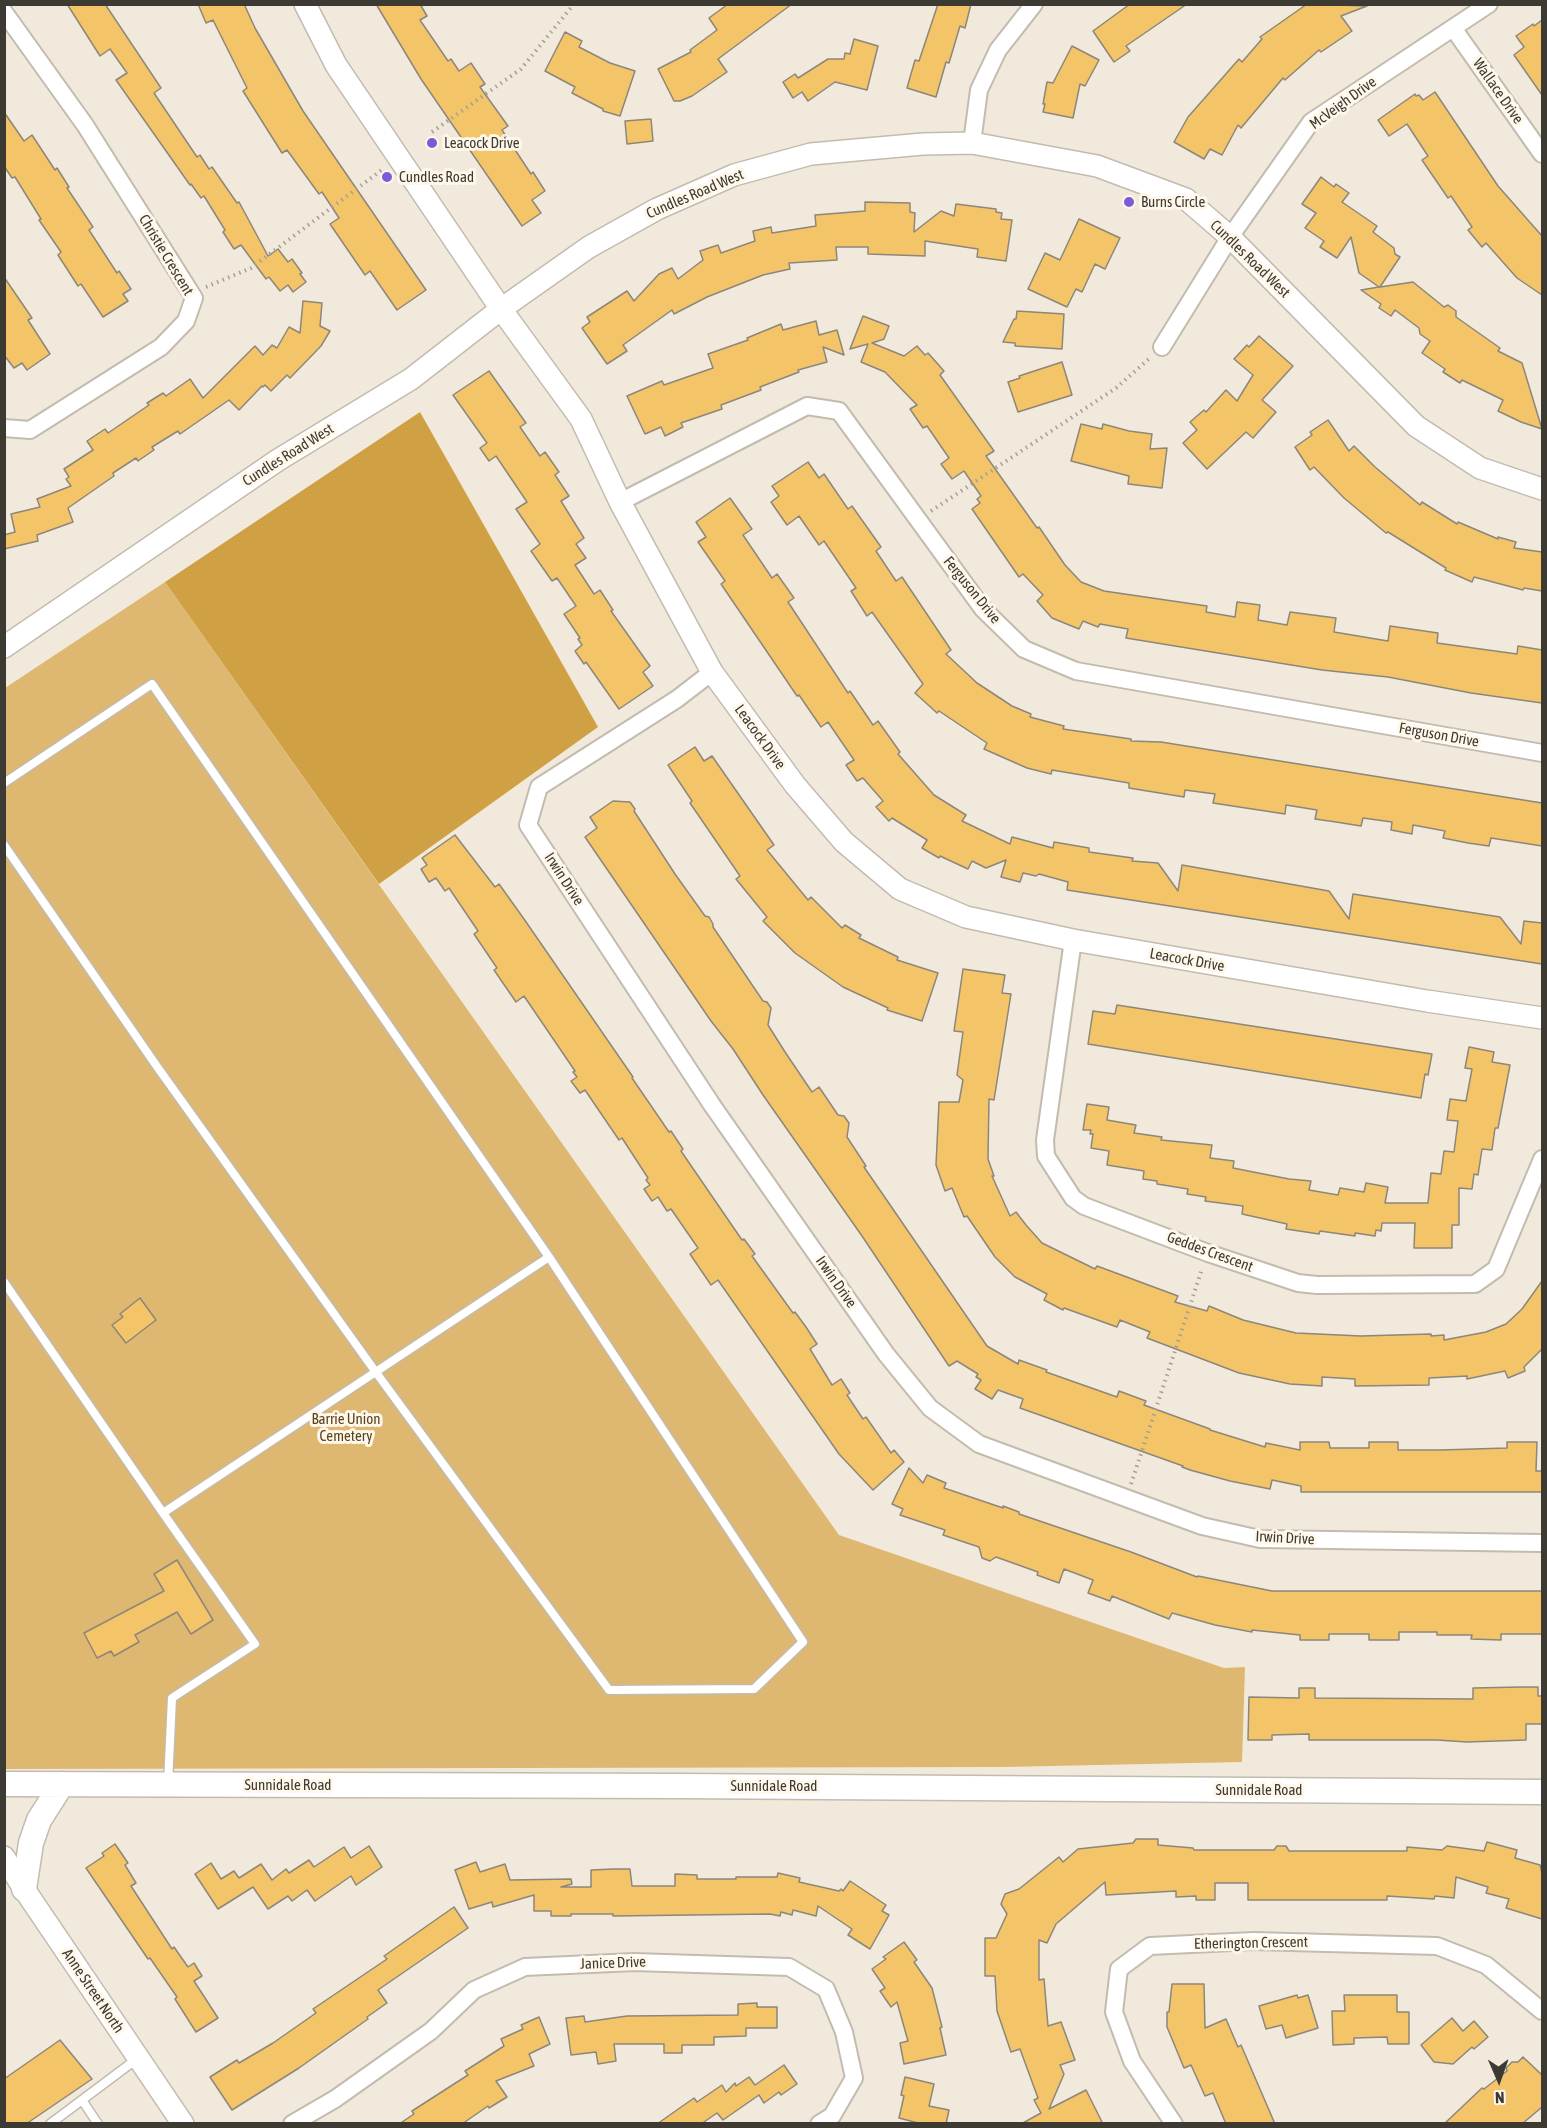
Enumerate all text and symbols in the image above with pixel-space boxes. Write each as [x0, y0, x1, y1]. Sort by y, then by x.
street label: Wallace Drive [1469, 55, 1527, 127]
street label: McVeigh Drive [1306, 73, 1380, 133]
place label: Leacock Drive [444, 134, 520, 152]
marker: Leacock Drive [425, 136, 439, 150]
street label: Cundles Road West [644, 165, 746, 223]
place label: Cundles Road [399, 168, 474, 186]
marker: Cundles Road [380, 170, 394, 184]
place label: Burns Circle [1141, 193, 1205, 211]
marker: Burns Circle [1122, 195, 1136, 209]
street label: Christie Crescent [135, 211, 197, 299]
street label: Cundles Road West [1206, 216, 1294, 302]
street label: Cundles Road West [239, 420, 337, 490]
street label: Ferguson Drive [940, 553, 1004, 627]
street label: Leacock Drive [731, 701, 789, 773]
street label: Ferguson Drive [1398, 719, 1480, 751]
street label: Irwin Drive [540, 849, 588, 909]
street label: Leacock Drive [1148, 945, 1226, 975]
street label: Geddes Crescent [1164, 1228, 1256, 1276]
street label: Irwin Drive [812, 1253, 860, 1311]
park label: Barrie Union Cemetery [311, 1410, 381, 1445]
street label: Irwin Drive [1255, 1527, 1315, 1549]
street label: Sunnidale Road [245, 1776, 331, 1794]
street label: Sunnidale Road [731, 1777, 817, 1795]
street label: Sunnidale Road [1216, 1781, 1302, 1799]
street label: Etherington Crescent [1194, 1933, 1308, 1953]
street label: Anne Street North [58, 1946, 128, 2036]
street label: Janice Drive [580, 1953, 646, 1973]
north arrow [1469, 2050, 1529, 2110]
text: N [1495, 2089, 1505, 2107]

